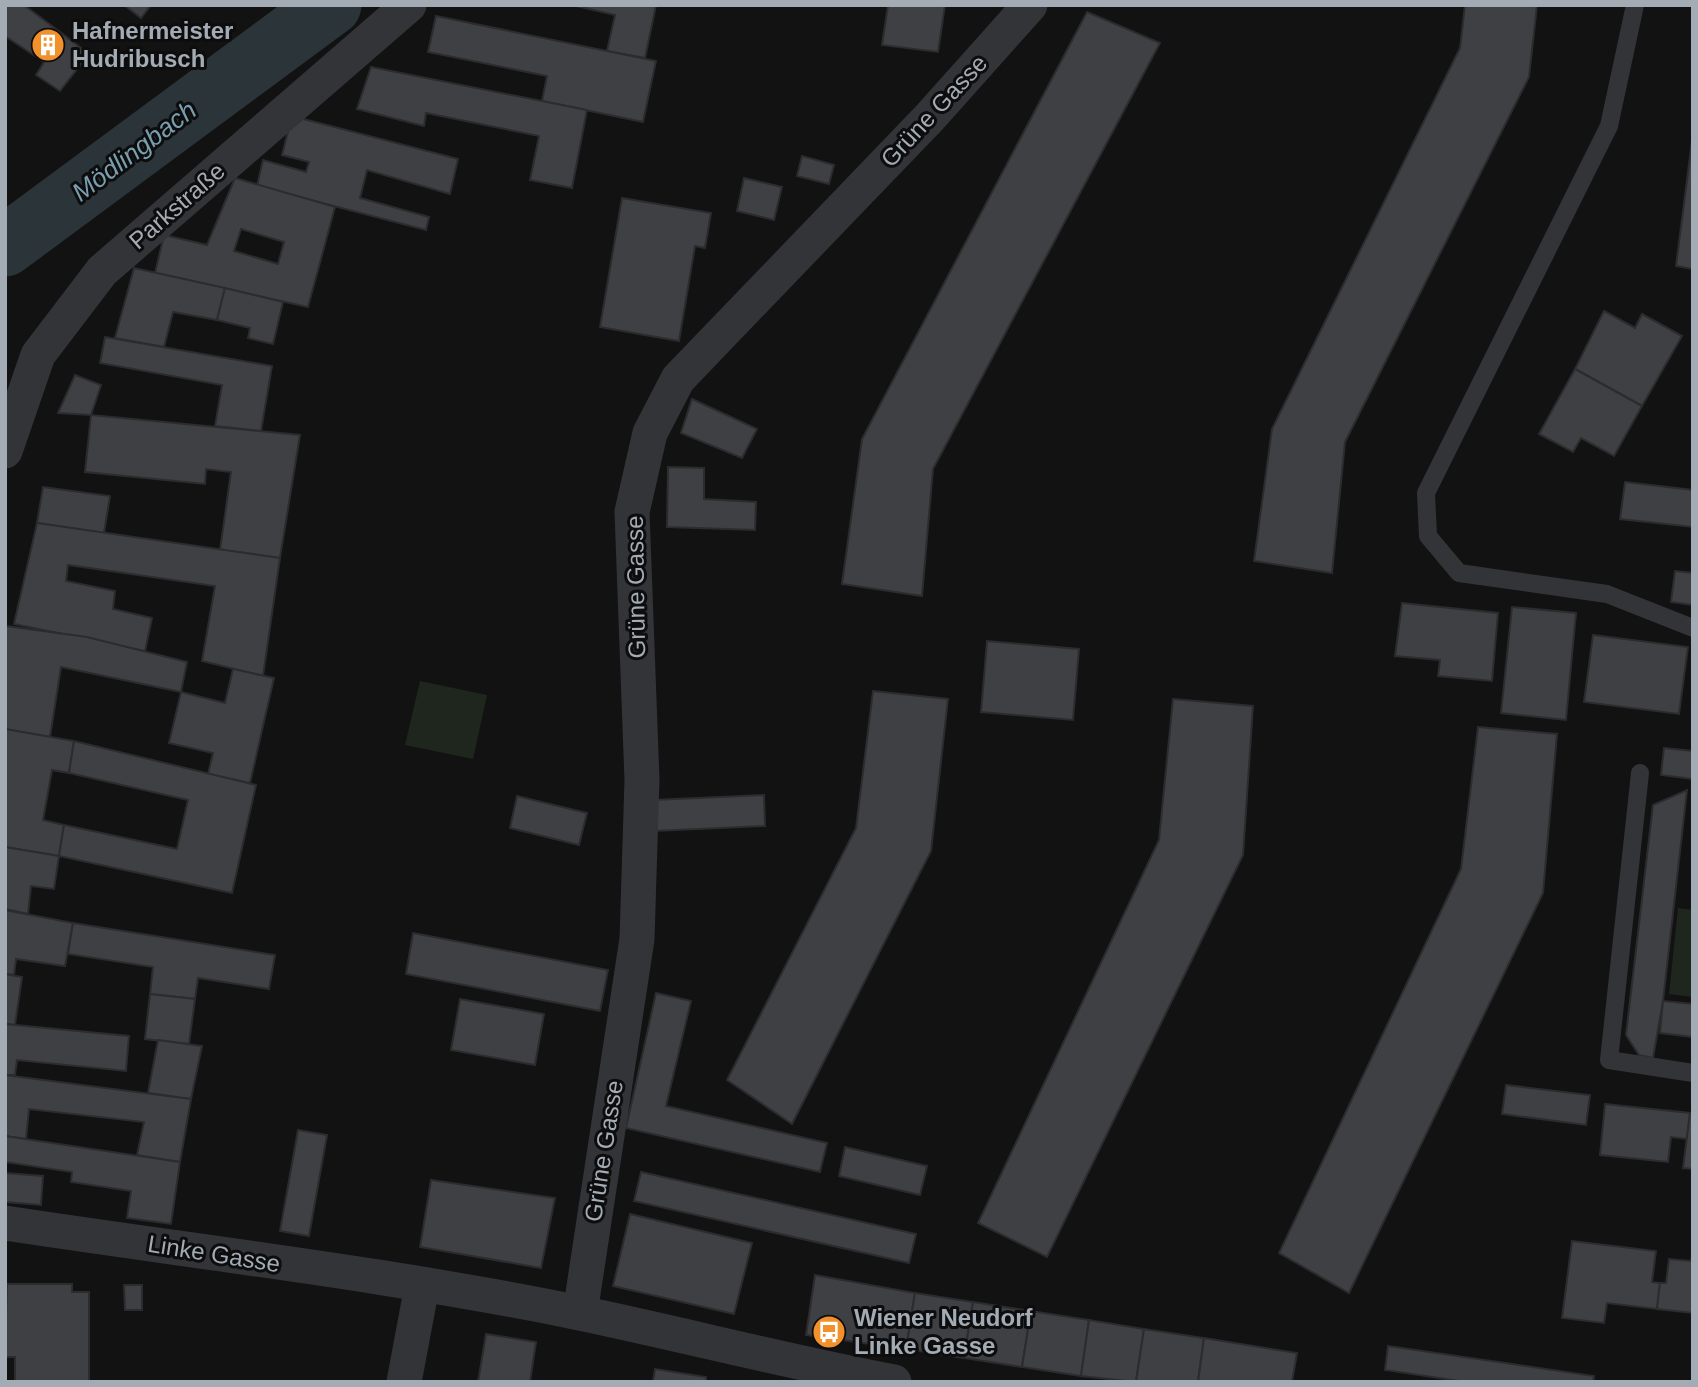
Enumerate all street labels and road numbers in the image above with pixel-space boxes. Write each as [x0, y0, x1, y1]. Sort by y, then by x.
street label: Grüne Gasse [875, 49, 992, 172]
street label: Parkstraße [124, 157, 230, 254]
street label: Grüne Gasse [621, 515, 650, 659]
street label: Grüne Gasse [579, 1078, 628, 1224]
street label: Linke Gasse [146, 1230, 282, 1277]

